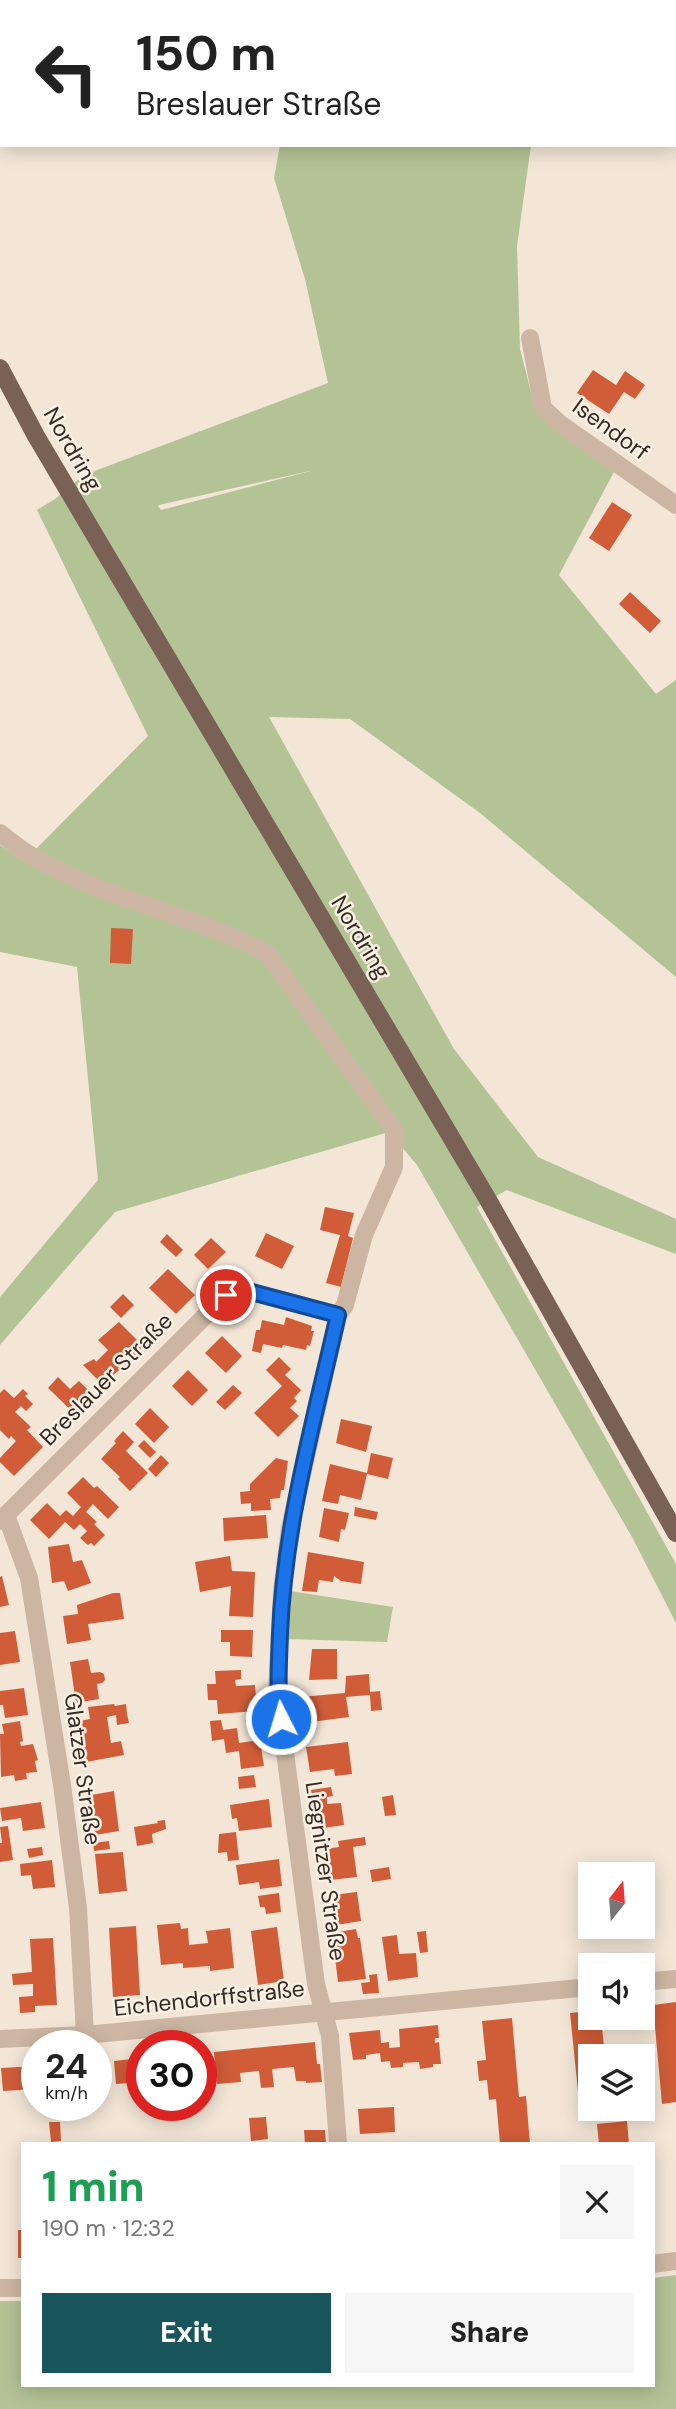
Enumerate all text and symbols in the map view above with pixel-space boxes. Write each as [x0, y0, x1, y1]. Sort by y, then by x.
text: 150 m [136, 21, 276, 85]
icon: left [21, 28, 112, 119]
text: Breslauer Straße [136, 83, 381, 125]
street label: Isendorf [567, 391, 655, 467]
street label: Nordring [37, 402, 109, 497]
street label: Nordring [324, 890, 398, 984]
pin [196, 1265, 256, 1325]
icon: arrive [207, 1276, 245, 1314]
street label: Breslauer Straße [33, 1306, 179, 1452]
position arrow [244, 1682, 318, 1756]
street label: Glatzer Straße [57, 1691, 109, 1847]
street label: Liegnitzer Straße [299, 1779, 353, 1963]
north arrow [578, 1862, 654, 1939]
map controls [578, 1862, 655, 2121]
button: sound [578, 1953, 655, 2030]
street label: Eichendorffstraße [112, 1973, 306, 2023]
speed limit sign: 30 [126, 2030, 217, 2121]
text: 24 [45, 2043, 88, 2089]
button: layers [578, 2044, 655, 2121]
text: km/h [45, 2081, 88, 2105]
text: 1 min [42, 2159, 145, 2214]
button: close [560, 2165, 634, 2239]
text: 190 m · 12:32 [42, 2213, 175, 2243]
button: Exit [42, 2293, 331, 2373]
button: Share [345, 2293, 634, 2373]

